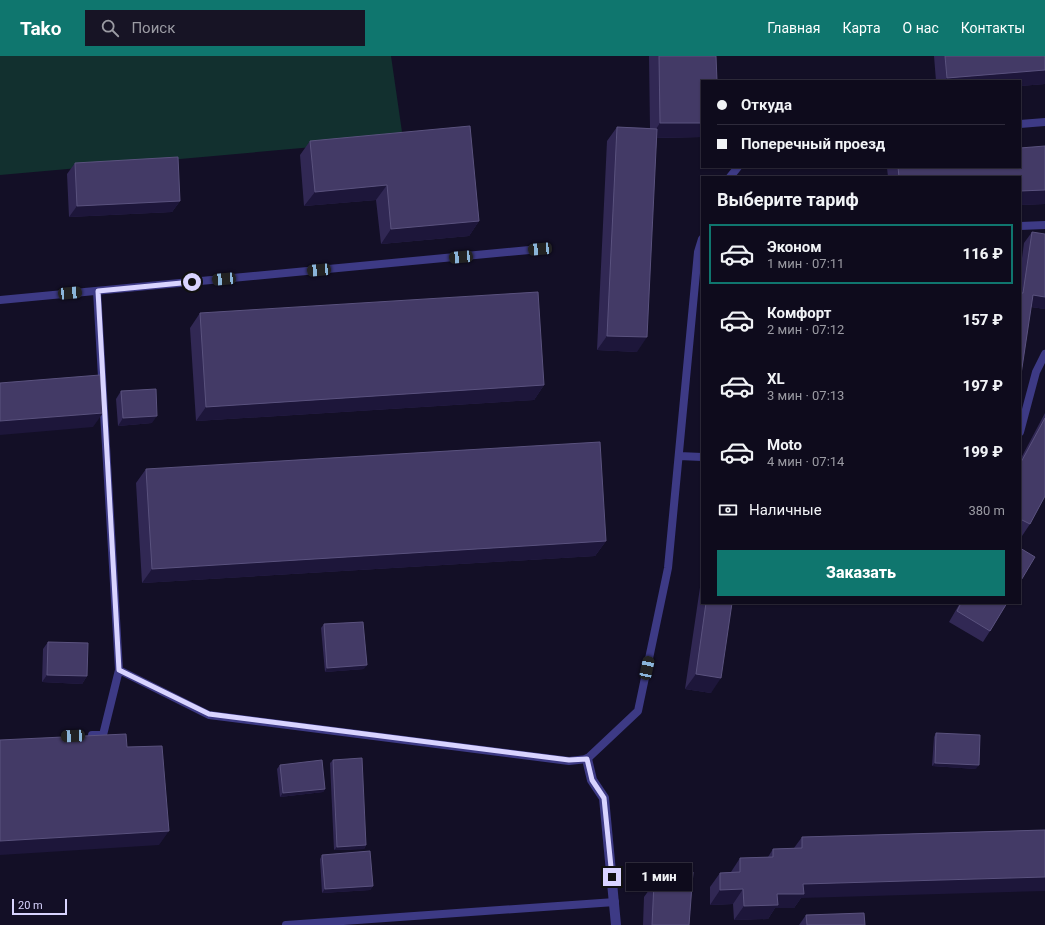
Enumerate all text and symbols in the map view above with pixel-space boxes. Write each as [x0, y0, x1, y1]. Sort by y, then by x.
search box [85, 10, 365, 46]
text: Tako [20, 17, 61, 40]
icon: search [99, 17, 121, 39]
text: Поиск [131, 19, 175, 37]
text: Главная [767, 20, 820, 36]
text: Карта [842, 20, 881, 36]
text: О нас [903, 20, 939, 36]
text: Контакты [961, 20, 1025, 36]
text: Откуда [741, 96, 792, 114]
text: Поперечный проезд [741, 135, 885, 153]
text: Выберите тариф [717, 189, 859, 210]
icon: car [719, 236, 755, 272]
text: Эконом [767, 238, 822, 256]
car [528, 242, 552, 256]
text: 116 ₽ [963, 245, 1003, 263]
car [449, 250, 473, 264]
text: 1 мин · 07:11 [767, 256, 844, 271]
car [307, 263, 331, 277]
car [212, 272, 236, 286]
route start [183, 273, 201, 291]
car [58, 286, 82, 300]
icon: car [719, 302, 755, 338]
text: Комфорт [767, 304, 831, 322]
text: 157 ₽ [963, 311, 1003, 329]
text: 2 мин · 07:12 [767, 322, 844, 337]
icon: car [719, 368, 755, 404]
text: XL [767, 370, 785, 388]
text: 197 ₽ [963, 377, 1003, 395]
text: 3 мин · 07:13 [767, 388, 844, 403]
icon: car [719, 434, 755, 470]
text: Moto [767, 436, 802, 454]
text: 199 ₽ [963, 443, 1003, 461]
text: 4 мин · 07:14 [767, 454, 844, 469]
icon: cash [717, 499, 739, 521]
text: Наличные [749, 501, 822, 519]
text: 380 m [968, 503, 1005, 518]
button: Заказать [717, 550, 1005, 596]
car [639, 655, 655, 681]
car [61, 729, 85, 743]
callout: 1 мин [626, 863, 692, 891]
route end [603, 868, 621, 886]
text: 1 мин [641, 869, 677, 884]
scale bar [12, 897, 67, 916]
text: 20 m [18, 899, 43, 912]

